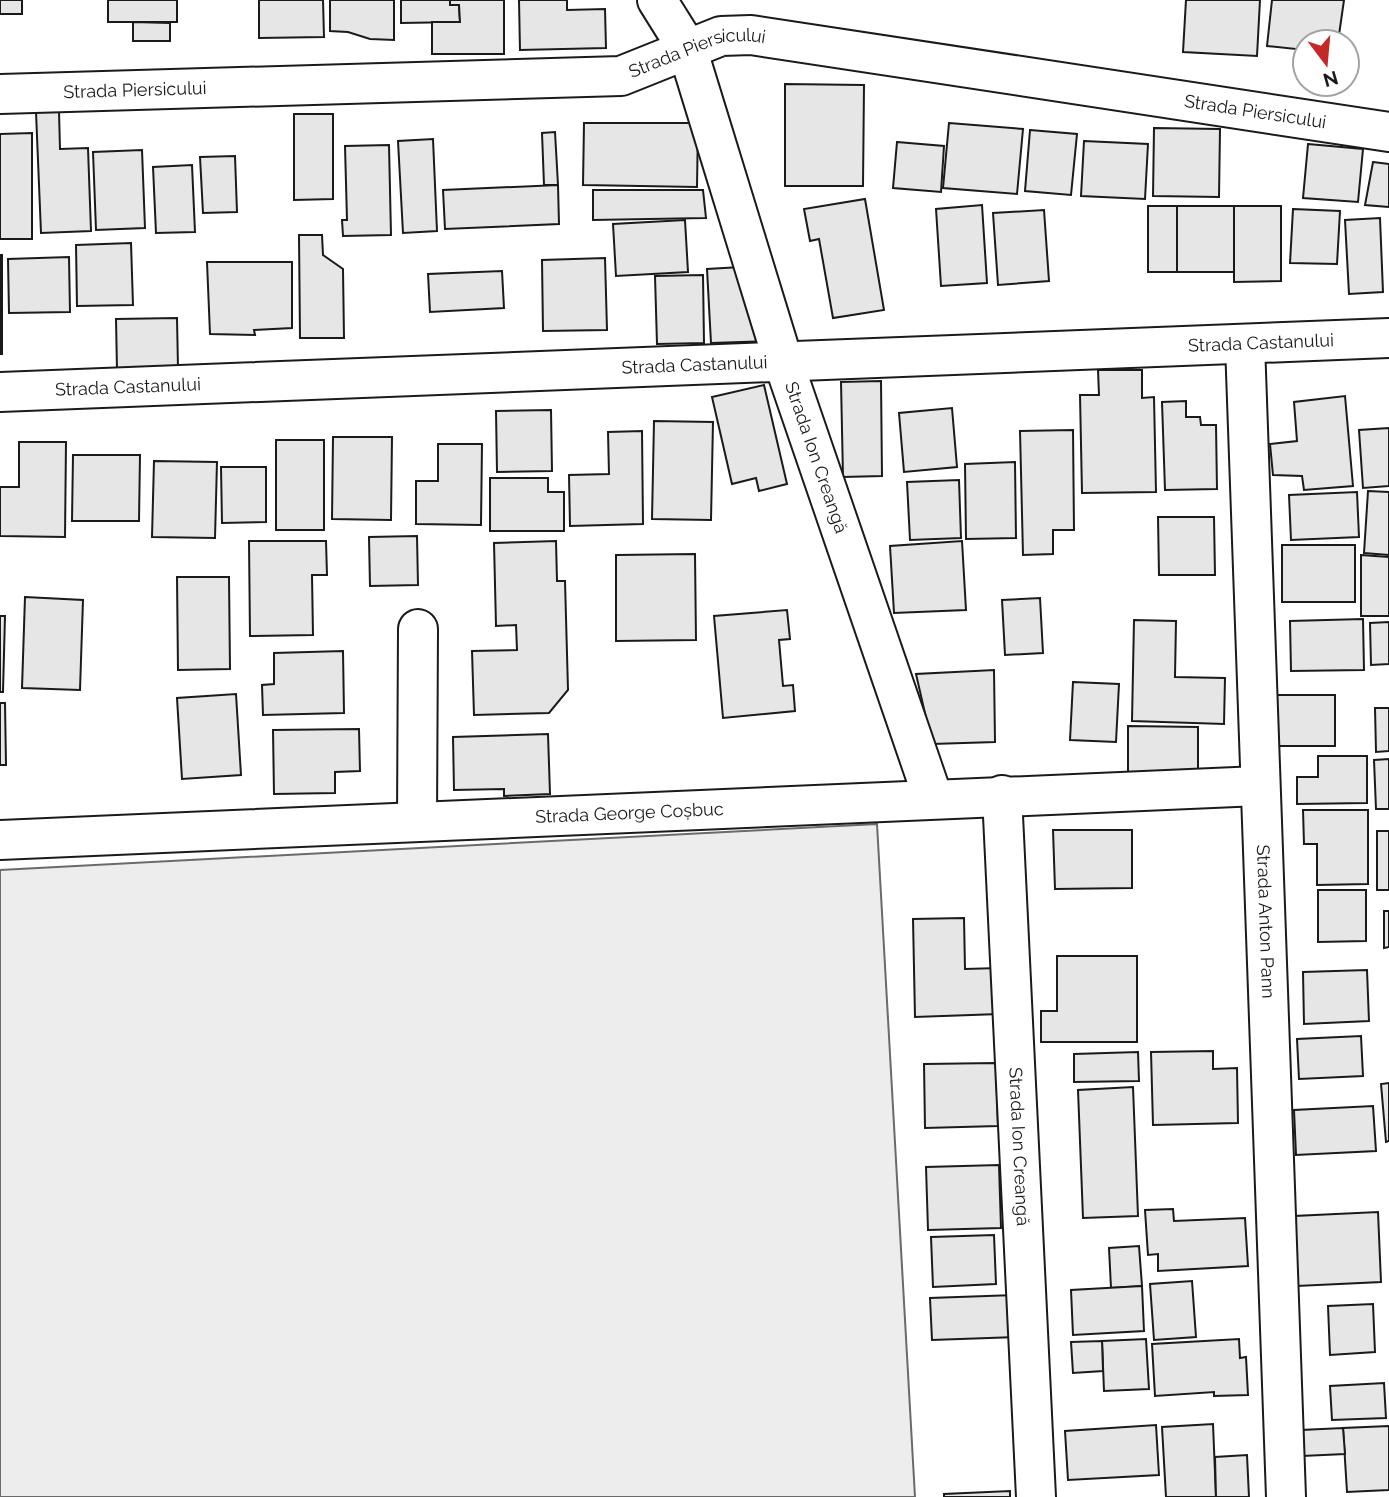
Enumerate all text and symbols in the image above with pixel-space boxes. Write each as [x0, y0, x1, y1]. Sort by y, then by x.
street label: Strada Piersicului [625, 24, 767, 82]
north arrow [1291, 28, 1361, 98]
text: N [1321, 67, 1341, 92]
street label: Strada Piersicului [63, 77, 207, 102]
street label: Strada Piersicului [1183, 90, 1328, 132]
street label: Strada Castanului [1188, 329, 1334, 356]
street label: Strada Castanului [621, 351, 768, 378]
street label: Strada Castanului [55, 373, 201, 400]
street label: Strada Ion Creangă [781, 379, 852, 536]
street label: Strada George Coșbuc [535, 798, 724, 827]
street label: Strada Anton Pann [1253, 844, 1279, 999]
street label: Strada Ion Creangă [1005, 1067, 1034, 1226]

